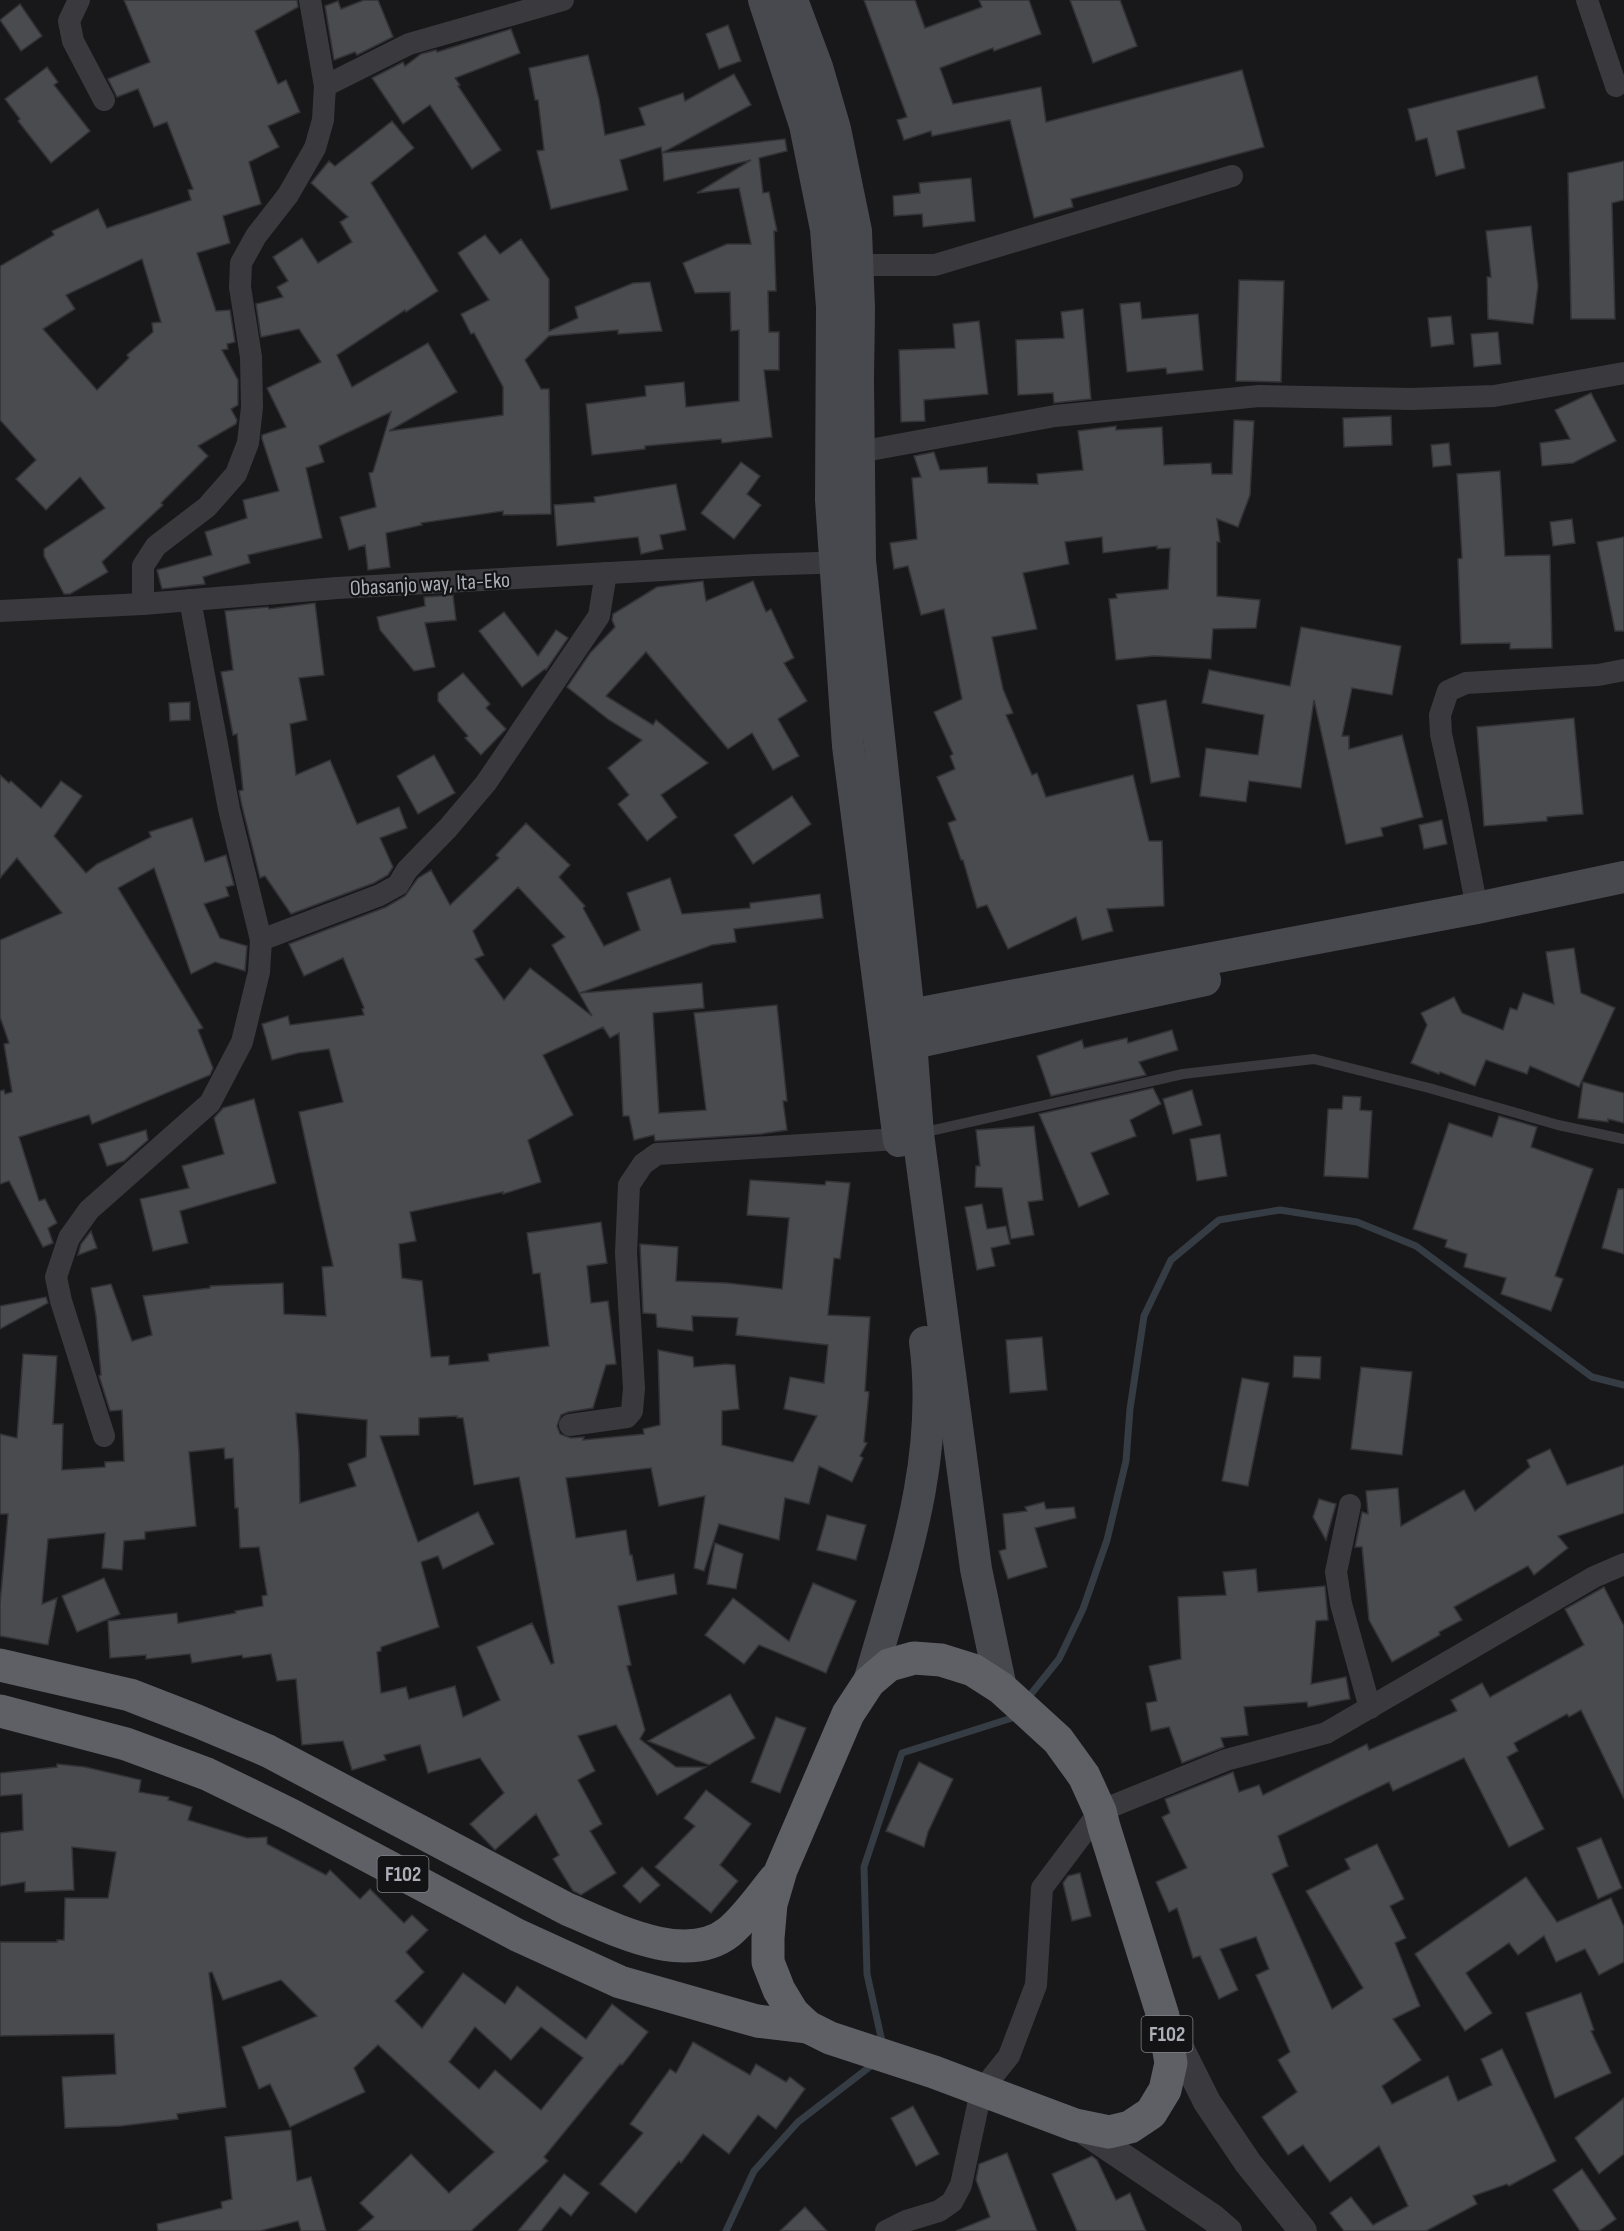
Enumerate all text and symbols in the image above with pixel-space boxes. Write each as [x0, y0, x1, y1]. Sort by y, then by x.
street label: Obasanjo way, Ita-Eko [349, 567, 511, 602]
road number: F102 [378, 1856, 428, 1892]
road number: F102 [1142, 2016, 1192, 2052]

